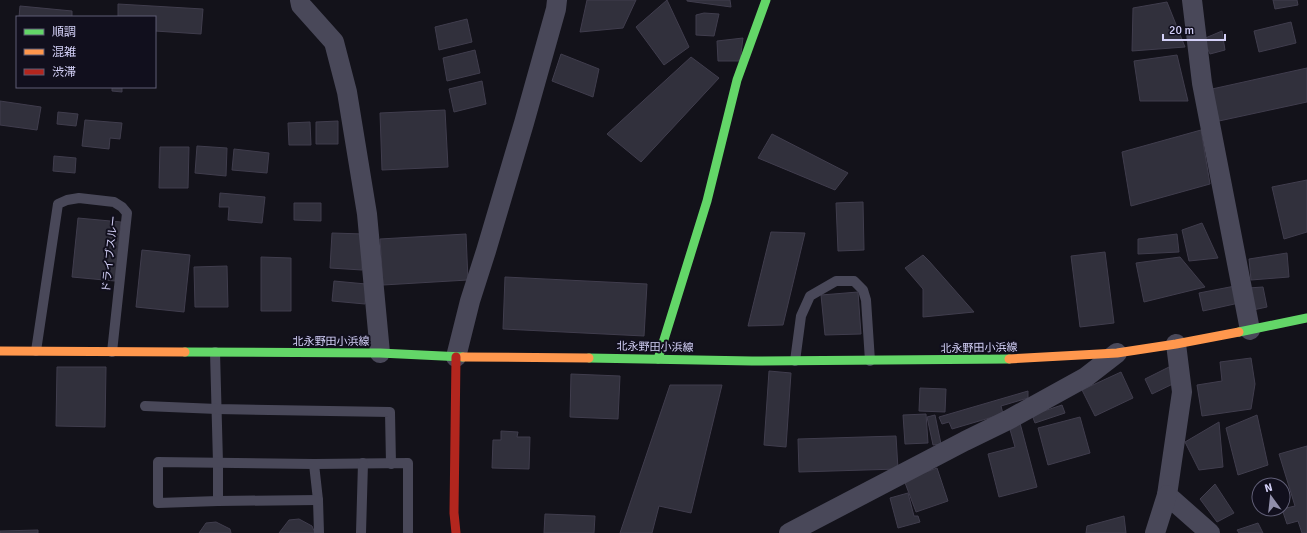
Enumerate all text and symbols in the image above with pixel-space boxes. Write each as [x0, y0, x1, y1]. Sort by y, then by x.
legend [16, 16, 156, 88]
scale bar [1163, 16, 1225, 42]
text: 20 m [1169, 23, 1194, 38]
text: 順調 [52, 25, 76, 40]
text: 混雑 [52, 45, 76, 60]
text: 渋滞 [52, 65, 76, 80]
street label: ドライブスルー [100, 215, 120, 293]
street label: 北永野田小浜線 [293, 335, 370, 348]
street label: 北永野田小浜線 [616, 340, 694, 354]
street label: 北永野田小浜線 [940, 341, 1018, 355]
north arrow [1251, 477, 1291, 517]
text: N [1263, 481, 1274, 495]

